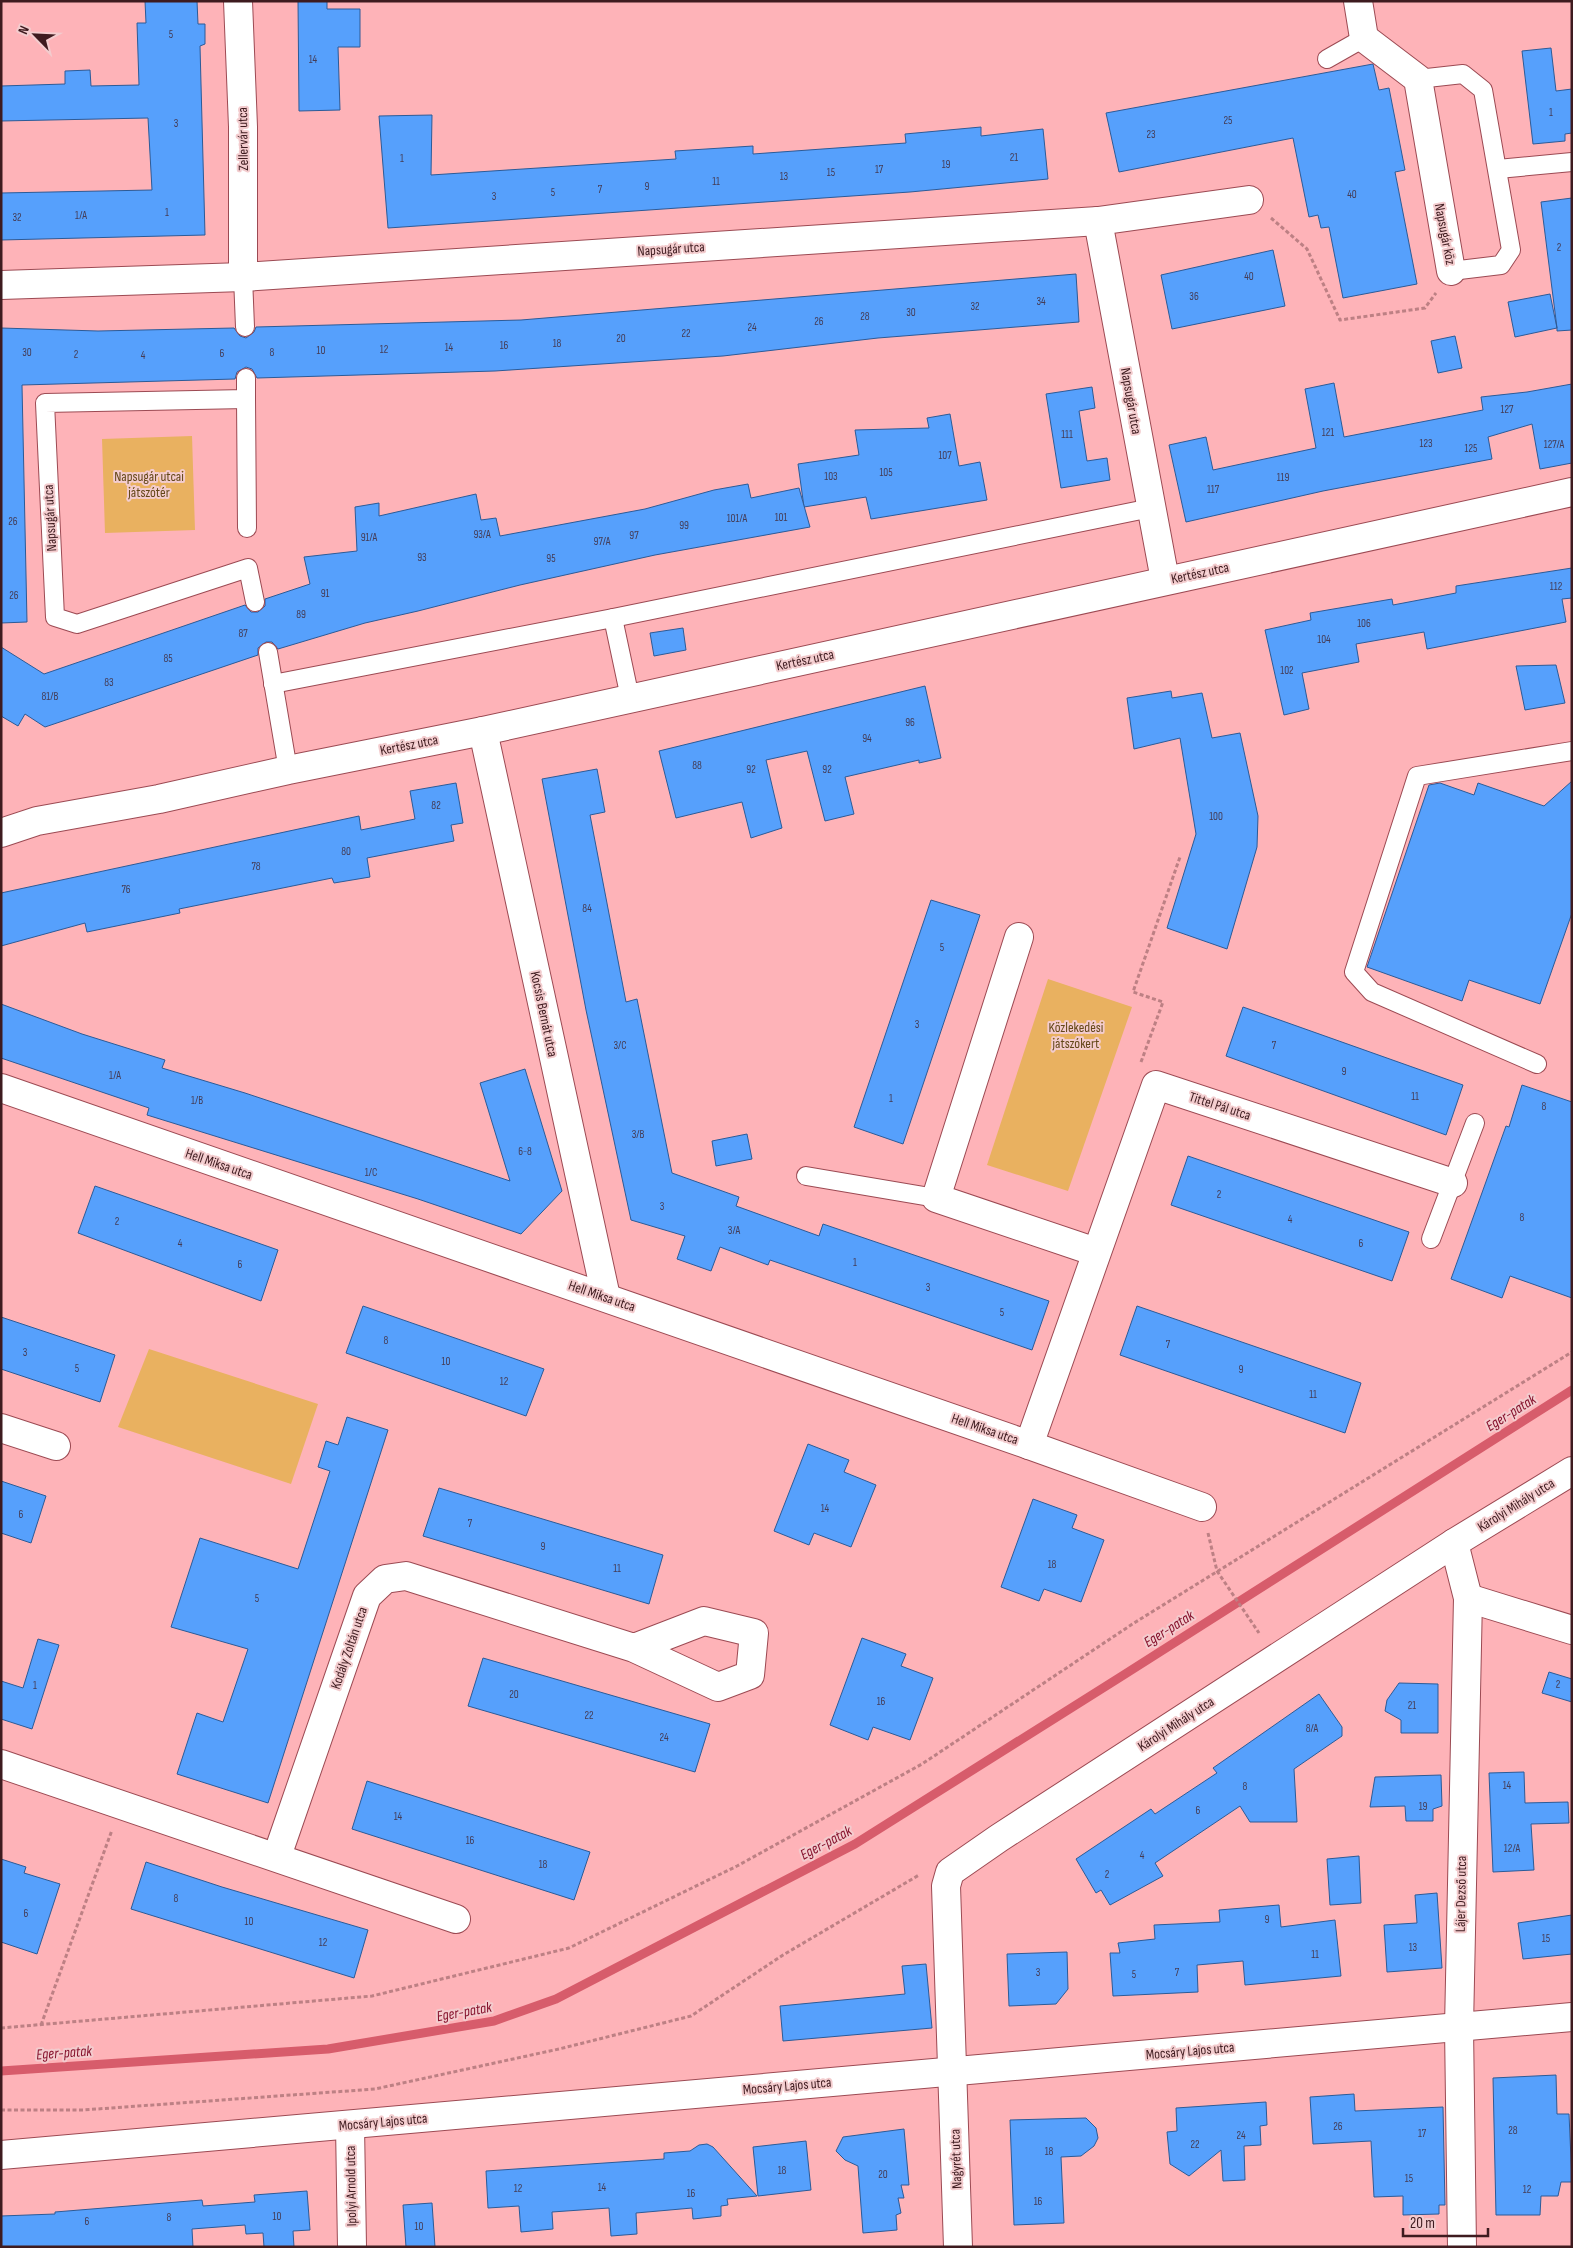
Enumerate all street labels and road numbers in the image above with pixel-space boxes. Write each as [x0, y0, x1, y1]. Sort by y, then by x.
street label: Zellervár utca [234, 107, 252, 171]
street label: Napsugár köz [1431, 202, 1459, 266]
street label: Napsugár utca [637, 238, 705, 260]
street label: Napsugár utca [1117, 367, 1145, 435]
street label: Napsugár utca [40, 484, 60, 552]
street label: Kertész utca [1170, 559, 1230, 587]
street label: Kertész utca [775, 646, 835, 674]
street label: Kertész utca [379, 731, 439, 759]
street label: Kocsis Bernát utca [527, 970, 561, 1058]
street label: Tittel Pál utca [1187, 1088, 1253, 1124]
street label: Hell Miksa utca [183, 1145, 255, 1183]
street label: Hell Miksa utca [566, 1277, 638, 1315]
street label: Hell Miksa utca [949, 1410, 1021, 1448]
street label: Károlyi Mihály utca [1474, 1475, 1558, 1535]
street label: Kodály Zoltán utca [327, 1605, 371, 1691]
street label: Károlyi Mihály utca [1135, 1693, 1217, 1755]
street label: Lájer Dezső utca [1452, 1856, 1470, 1932]
street label: Mocsáry Lajos utca [1145, 2039, 1235, 2063]
street label: Mocsáry Lajos utca [742, 2074, 832, 2098]
street label: Mocsáry Lajos utca [338, 2110, 428, 2134]
street label: Nagyrét utca [946, 2129, 966, 2189]
street label: Ipolyi Arnold utca [342, 2145, 360, 2227]

